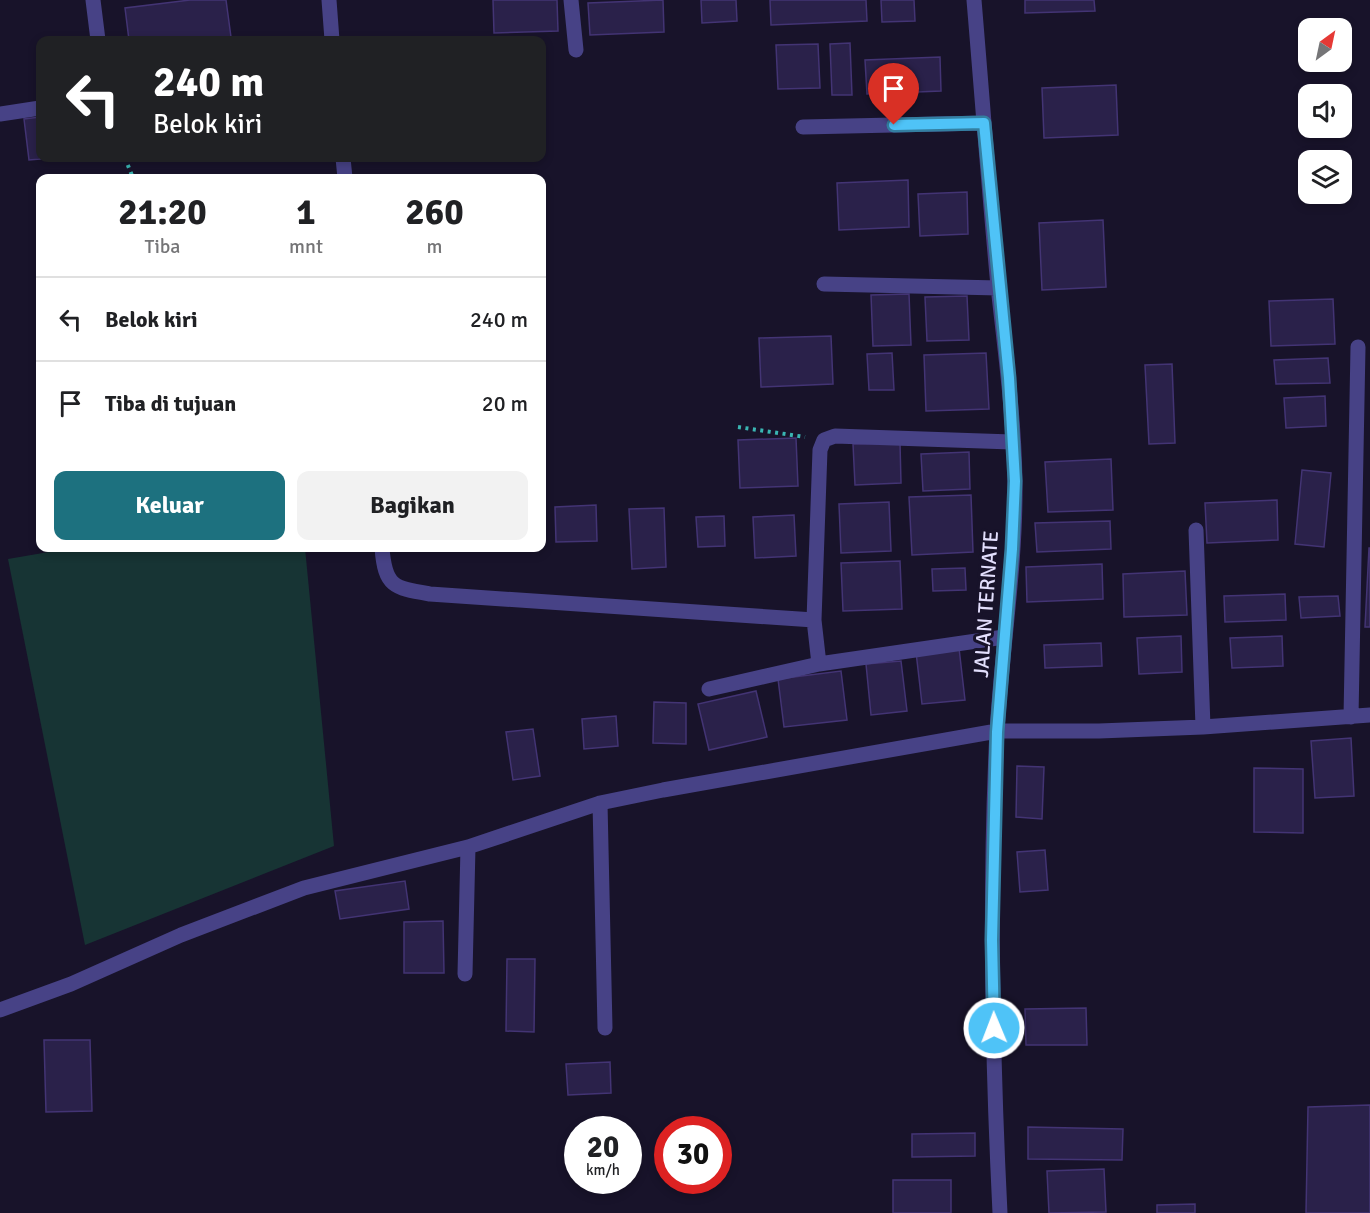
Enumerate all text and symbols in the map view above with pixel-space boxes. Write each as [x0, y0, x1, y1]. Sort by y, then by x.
north arrow [1298, 18, 1352, 72]
map controls [1298, 18, 1352, 204]
text: 240 m [153, 57, 264, 108]
icon: left [54, 60, 132, 138]
pin [868, 63, 919, 125]
icon: arrive [877, 72, 910, 105]
button: sound [1298, 84, 1352, 138]
text: Belok kiri [153, 108, 262, 141]
button: layers [1298, 150, 1352, 204]
text: 21:20 [118, 190, 207, 235]
text: 1 [296, 190, 316, 235]
text: 260 [405, 190, 464, 235]
text: Tiba [145, 234, 181, 259]
text: mnt [289, 234, 323, 259]
text: m [427, 234, 442, 259]
icon: left [54, 303, 87, 336]
text: Belok kiri [105, 306, 198, 333]
text: 240 m [470, 306, 528, 333]
icon: arrive [54, 387, 87, 420]
text: Tiba di tujuan [105, 390, 236, 417]
text: 20 m [482, 390, 528, 417]
button: Keluar [54, 471, 285, 540]
button: Bagikan [297, 471, 528, 540]
street label: JALAN TERNATE [968, 530, 1004, 678]
position arrow [962, 996, 1026, 1060]
speed limit sign: 30 [654, 1116, 732, 1194]
text: 20 [587, 1129, 619, 1166]
text: km/h [586, 1161, 620, 1179]

